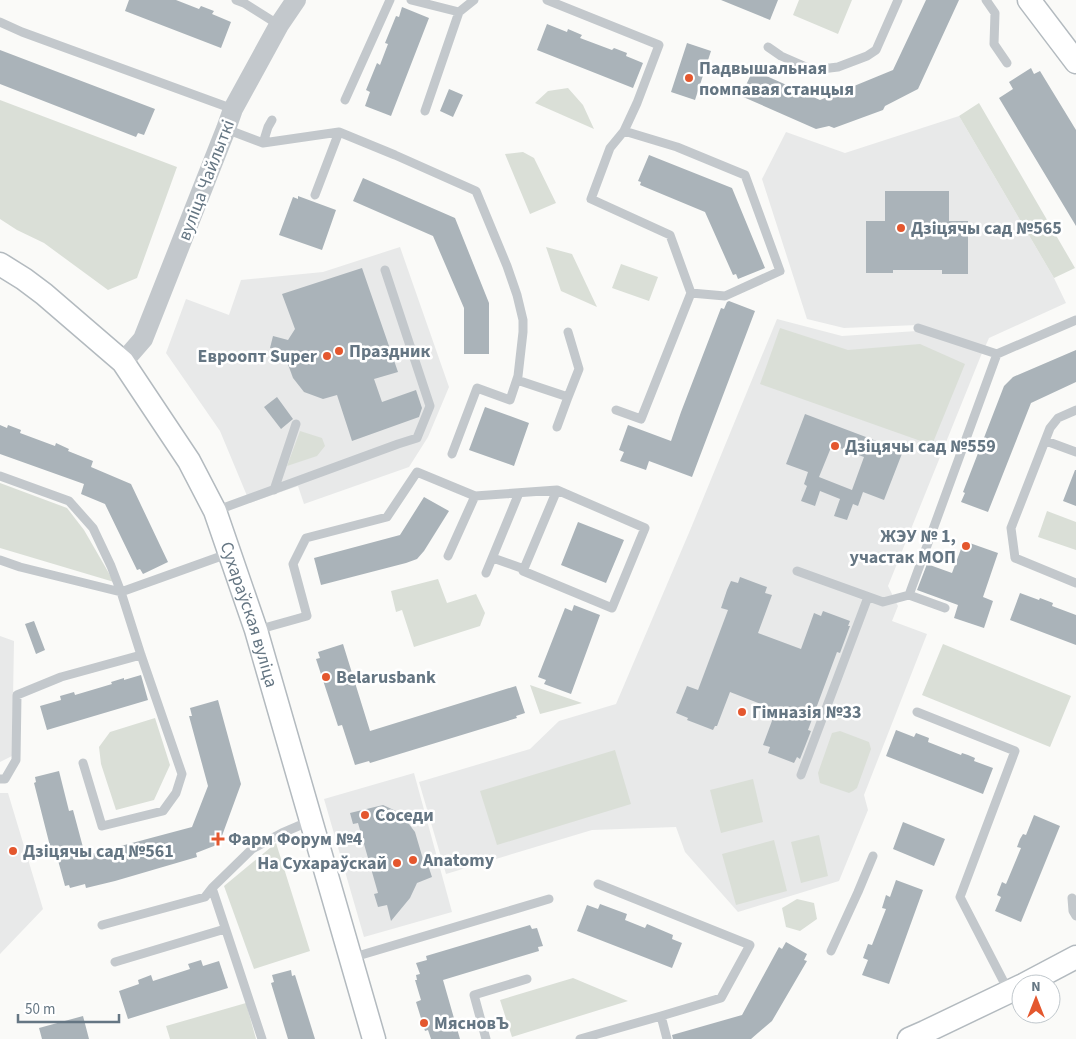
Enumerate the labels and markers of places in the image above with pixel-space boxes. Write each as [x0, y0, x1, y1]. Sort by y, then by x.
place label: Падвышальная помпавая станцыя [699, 56, 854, 102]
marker: Падвышальная помпавая станцыя [683, 72, 695, 84]
place label: Дзіцячы сад №565 [911, 216, 1062, 241]
marker: Дзіцячы сад №565 [895, 222, 907, 234]
place label: Праздник [349, 339, 431, 364]
place label: Евроопт Super [198, 344, 318, 369]
marker: Праздник [333, 345, 345, 357]
marker: Евроопт Super [321, 350, 333, 362]
place label: Дзіцячы сад №559 [845, 434, 996, 459]
marker: Дзіцячы сад №559 [829, 440, 841, 452]
place label: ЖЭУ № 1, участак МОП [850, 524, 956, 570]
marker: ЖЭУ № 1, участак МОП [960, 540, 972, 552]
place label: Belarusbank [336, 665, 436, 690]
marker: Belarusbank [320, 671, 332, 683]
place label: Гімназія №33 [752, 700, 862, 725]
marker: Гімназія №33 [736, 706, 748, 718]
place label: Соседи [375, 803, 434, 828]
marker: Соседи [359, 809, 371, 821]
place label: Фарм Форум №4 [228, 827, 363, 852]
marker: Фарм Форум №4 [212, 833, 224, 845]
place label: Дзіцячы сад №561 [23, 839, 174, 864]
marker: Дзіцячы сад №561 [7, 845, 19, 857]
place label: Anatomy [422, 848, 495, 873]
place label: На Сухараўскай [257, 851, 387, 876]
marker: Anatomy [407, 854, 419, 866]
marker: На Сухараўскай [391, 857, 403, 869]
place label: МясновЪ [434, 1011, 509, 1036]
marker: МясновЪ [418, 1017, 430, 1029]

